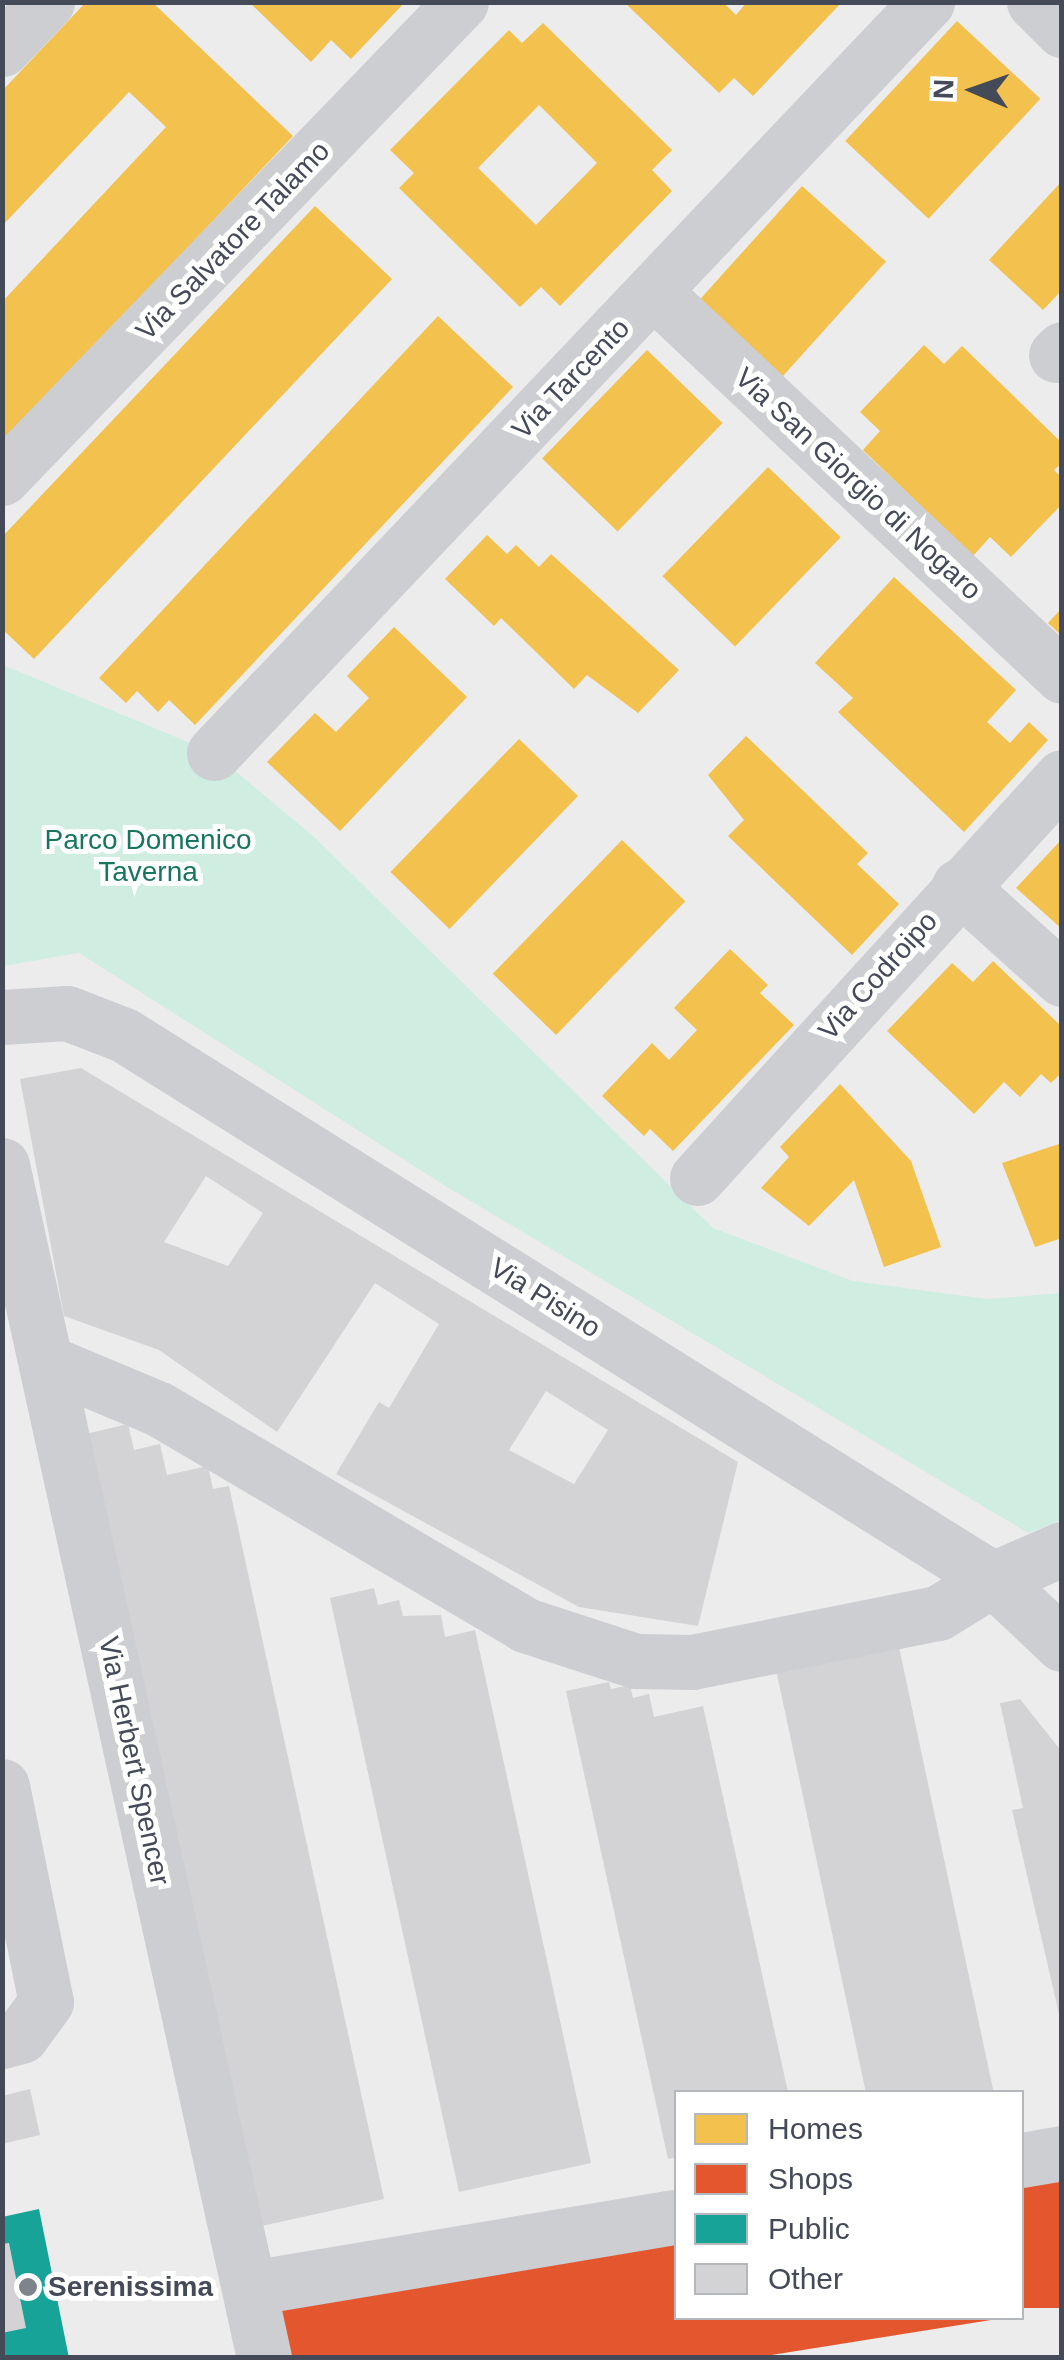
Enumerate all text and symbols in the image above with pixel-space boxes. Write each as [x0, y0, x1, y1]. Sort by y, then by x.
north arrow [924, 40, 1024, 140]
text: N [928, 78, 959, 100]
street label: Via Salvatore Talamo [129, 134, 337, 348]
street label: Via Tarcento [505, 312, 637, 446]
street label: Via San Giorgio di Nogaro [728, 361, 988, 607]
park label: Parco Domenico Taverna [45, 823, 251, 889]
street label: Via Codroipo [812, 905, 944, 1047]
street label: Via Pisino [484, 1251, 606, 1345]
street label: Via Herbert Spencer [91, 1634, 177, 1888]
legend [674, 2090, 1024, 2320]
text: Homes [768, 2112, 863, 2145]
text: Shops [768, 2162, 853, 2195]
text: Public [768, 2212, 850, 2245]
text: Other [768, 2262, 843, 2295]
place label: Serenissima [48, 2270, 213, 2304]
marker: Serenissima [17, 2276, 39, 2298]

